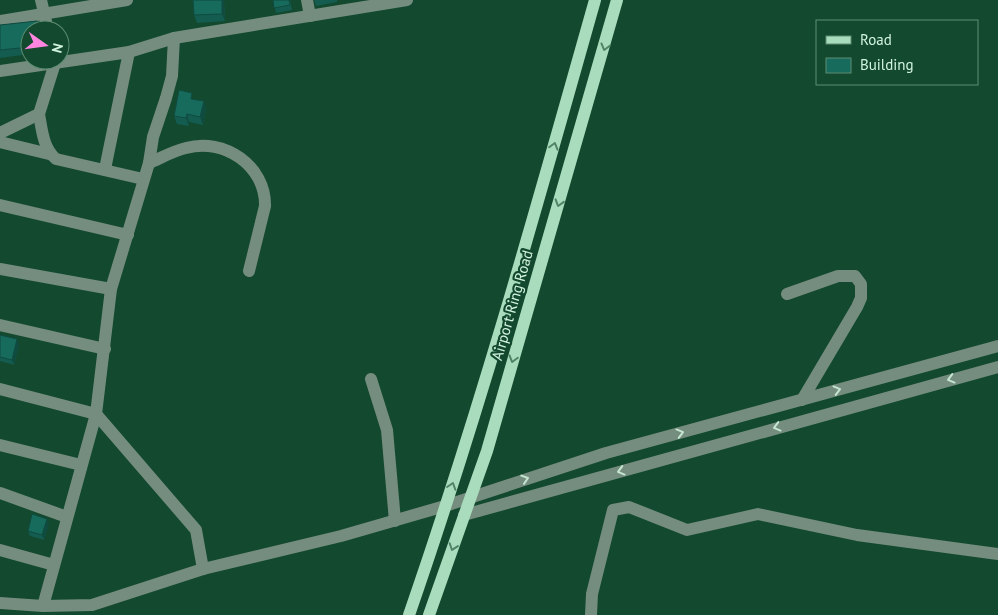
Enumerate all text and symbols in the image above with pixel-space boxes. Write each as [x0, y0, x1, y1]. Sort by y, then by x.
north arrow [20, 20, 70, 70]
legend [816, 20, 978, 85]
text: Road [860, 30, 892, 49]
text: N [48, 42, 67, 55]
one-way arrow [600, 43, 610, 51]
text: Building [860, 55, 914, 74]
one-way arrow [548, 142, 558, 150]
one-way arrow [554, 198, 564, 207]
street label: Airport Ring Road [487, 248, 537, 362]
one-way arrow [509, 354, 519, 363]
one-way arrow [947, 374, 956, 384]
one-way arrow [833, 385, 841, 396]
one-way arrow [774, 422, 782, 432]
one-way arrow [676, 428, 685, 439]
one-way arrow [617, 465, 625, 475]
one-way arrow [520, 475, 528, 485]
one-way arrow [446, 482, 456, 490]
one-way arrow [449, 542, 459, 551]

